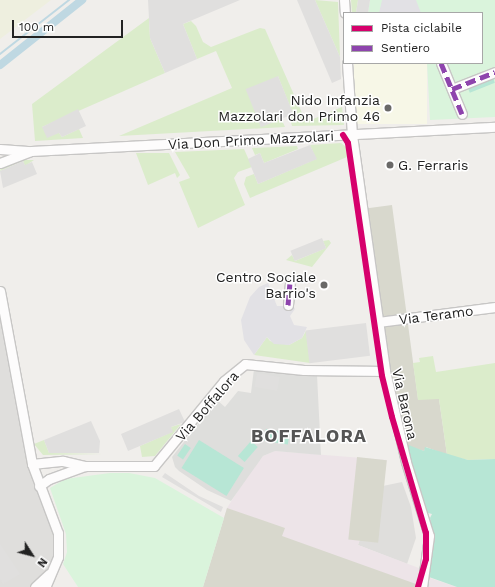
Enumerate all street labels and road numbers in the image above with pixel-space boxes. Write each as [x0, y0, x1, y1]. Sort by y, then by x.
street label: Via Don Primo Mazzolari [167, 127, 335, 153]
street label: Via Teramo [397, 302, 475, 328]
street label: Via Boffalora [172, 367, 242, 445]
street label: Via Barona [389, 367, 421, 441]

